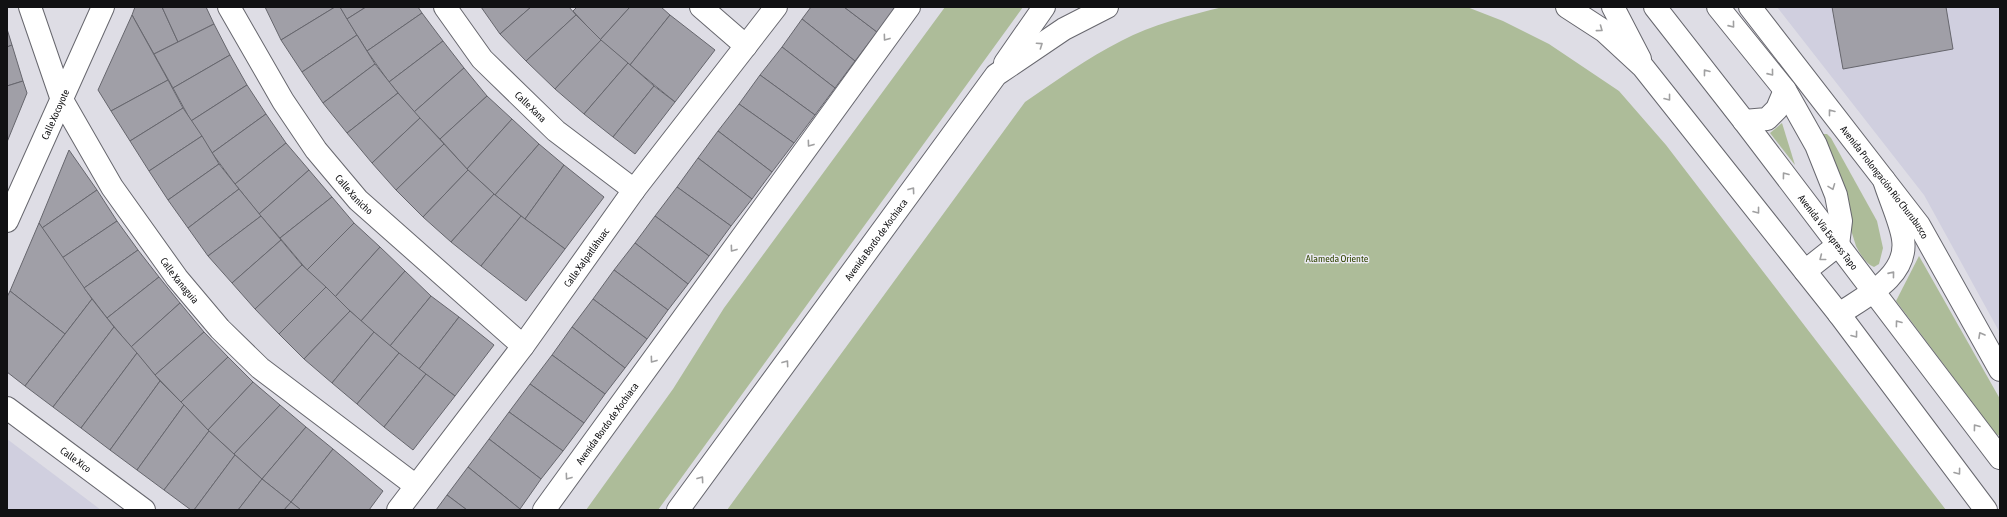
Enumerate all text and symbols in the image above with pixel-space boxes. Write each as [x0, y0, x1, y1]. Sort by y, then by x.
one-way arrow [1728, 20, 1735, 27]
one-way arrow [1595, 24, 1602, 31]
one-way arrow [884, 34, 891, 41]
one-way arrow [1035, 43, 1042, 50]
one-way arrow [1766, 69, 1773, 76]
one-way arrow [1703, 70, 1710, 77]
street label: Calle Xocoyote [39, 87, 72, 141]
street label: Calle Xana [513, 89, 549, 125]
one-way arrow [1663, 93, 1670, 100]
one-way arrow [1829, 109, 1836, 116]
street label: Avenida Prolongación Río Churubusco [1838, 124, 1931, 241]
one-way arrow [808, 139, 815, 146]
street label: Calle Xanicho [333, 172, 375, 217]
one-way arrow [1783, 173, 1790, 180]
one-way arrow [1828, 183, 1836, 190]
one-way arrow [907, 187, 915, 194]
street label: Avenida Vía Express Tapo [1796, 193, 1860, 272]
street label: Avenida Bordo de Xochiaca [843, 197, 910, 283]
one-way arrow [1752, 206, 1759, 213]
street label: Calle Xalpatláhuac [562, 226, 611, 289]
one-way arrow [731, 245, 738, 252]
park label: Alameda Oriente [1306, 253, 1369, 264]
one-way arrow [1819, 253, 1826, 260]
street label: Calle Xanaguia [158, 256, 201, 306]
one-way arrow [1887, 271, 1894, 278]
one-way arrow [1896, 320, 1903, 327]
one-way arrow [1850, 331, 1857, 338]
one-way arrow [1979, 332, 1986, 340]
one-way arrow [651, 356, 658, 363]
one-way arrow [781, 360, 788, 367]
street label: Avenida Bordo de Xochiaca [574, 380, 641, 467]
one-way arrow [1974, 424, 1981, 431]
street label: Calle Xico [58, 445, 93, 475]
one-way arrow [1953, 468, 1960, 475]
one-way arrow [566, 472, 573, 479]
one-way arrow [696, 476, 703, 483]

